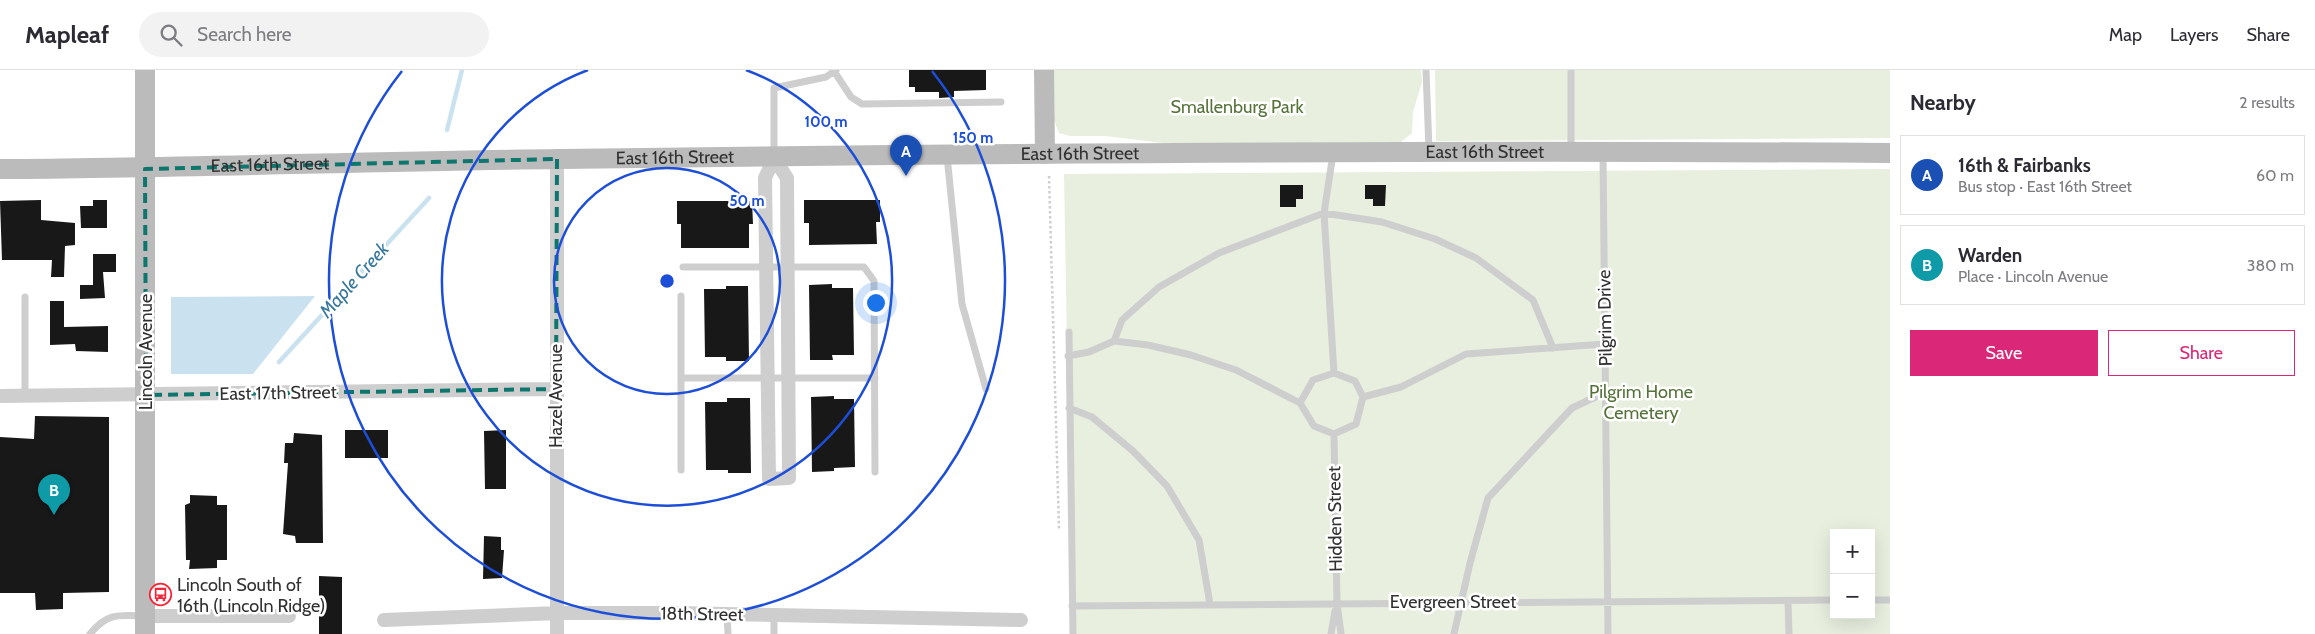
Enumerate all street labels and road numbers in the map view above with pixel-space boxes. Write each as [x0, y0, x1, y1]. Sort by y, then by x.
street label: East 16th Street [1426, 141, 1544, 163]
street label: East 16th Street [1021, 142, 1139, 165]
street label: East 16th Street [615, 146, 734, 169]
street label: East 16th Street [210, 152, 329, 177]
street label: Pilgrim Drive [1593, 269, 1617, 367]
street label: Lincoln Avenue [135, 294, 157, 410]
street label: Hazel Avenue [545, 344, 567, 448]
street label: East 17th Street [219, 381, 337, 405]
street label: Hidden Street [1323, 466, 1347, 572]
street label: Evergreen Street [1390, 591, 1516, 613]
street label: 18th Street [660, 602, 744, 626]

